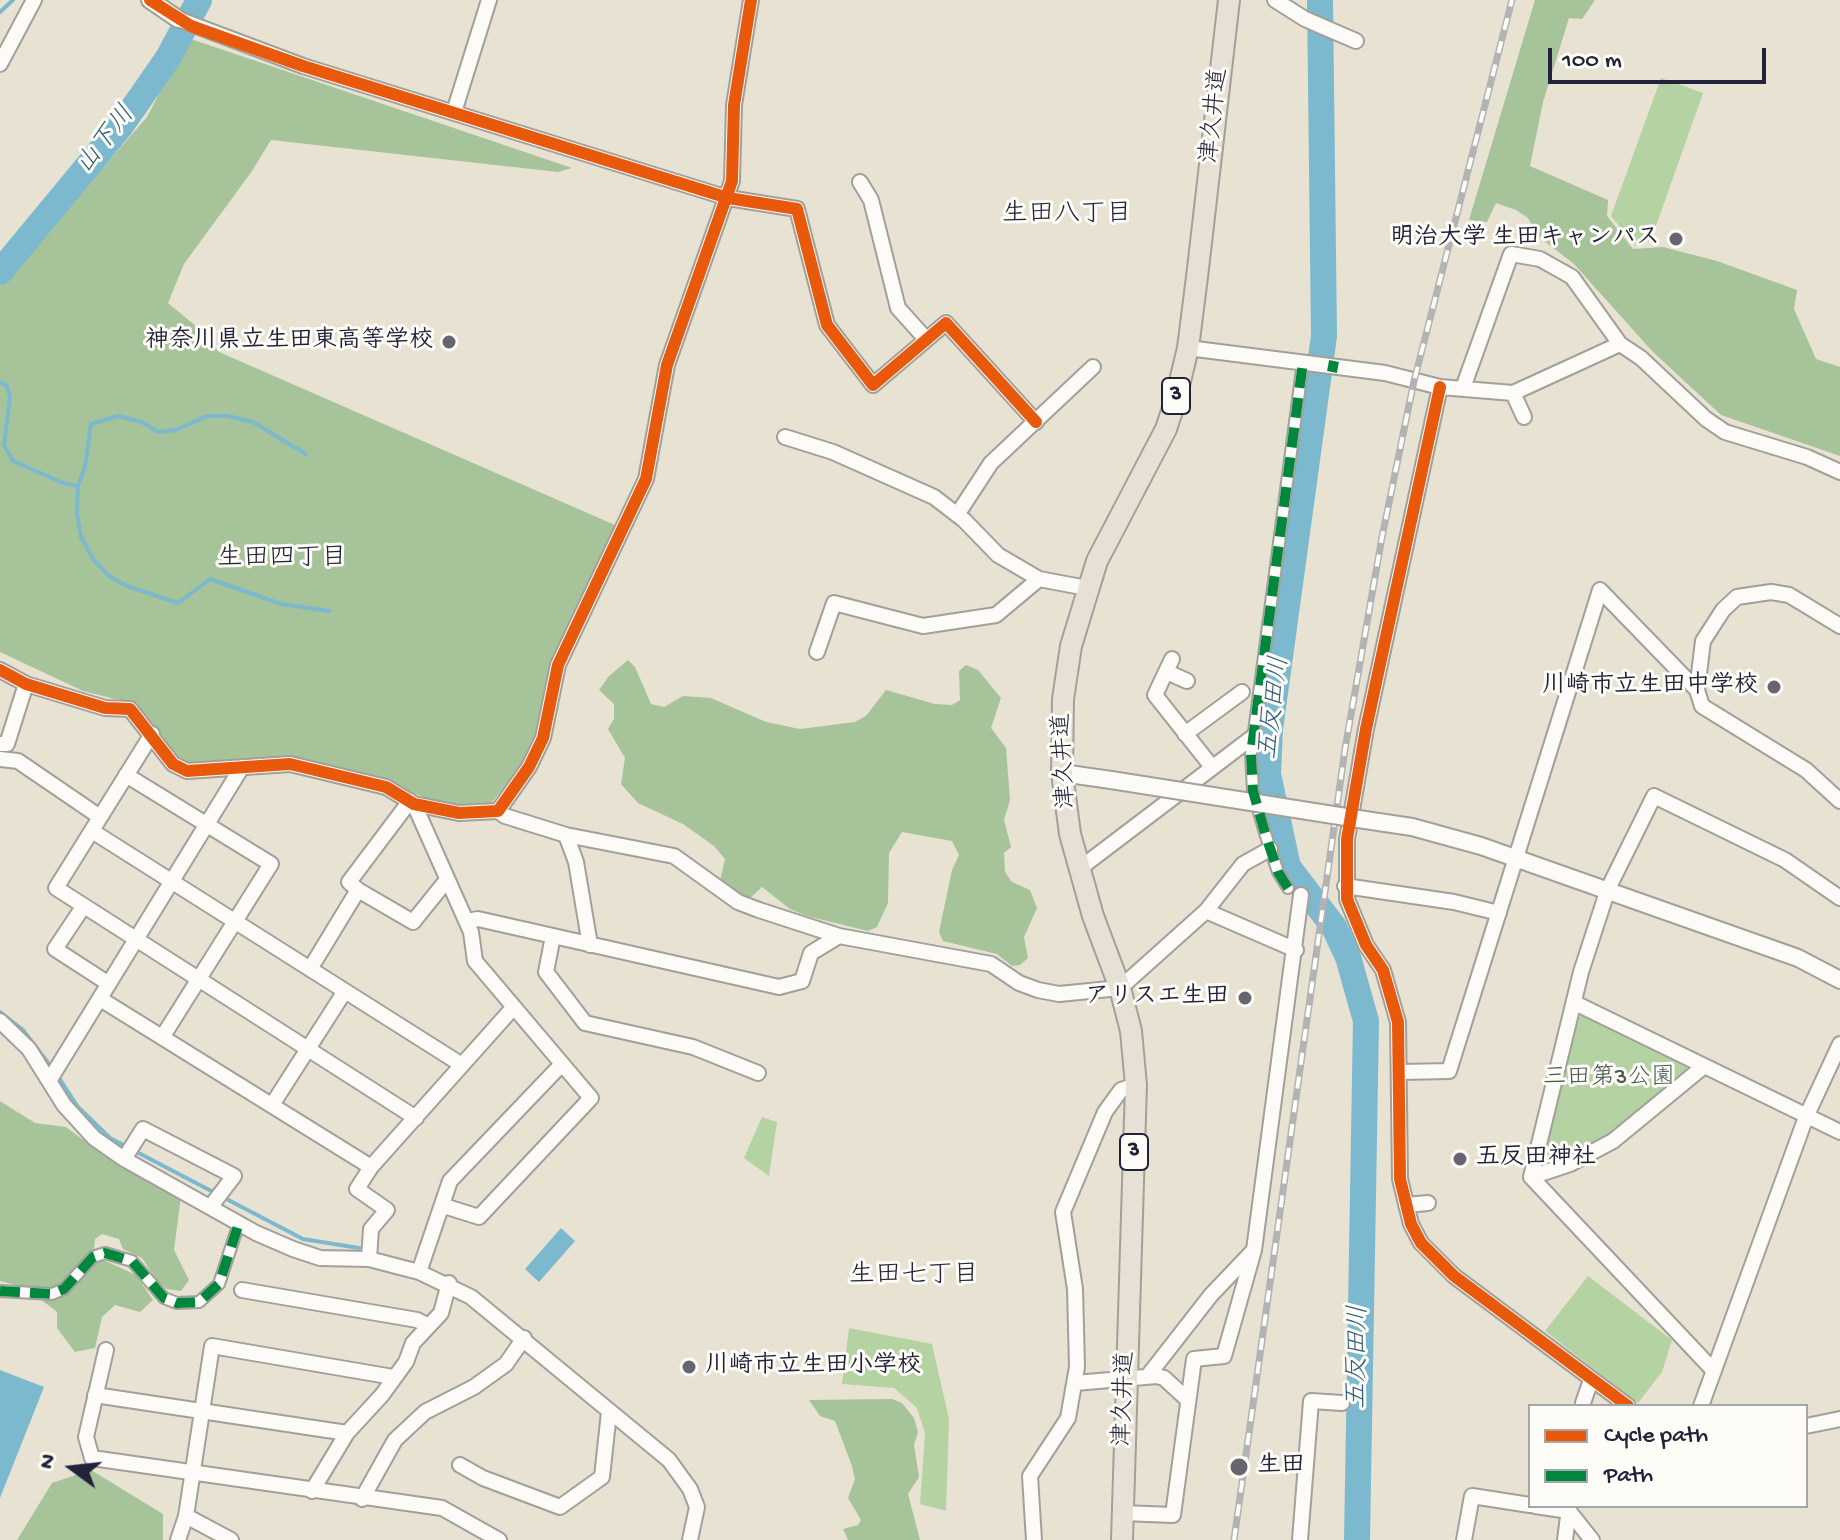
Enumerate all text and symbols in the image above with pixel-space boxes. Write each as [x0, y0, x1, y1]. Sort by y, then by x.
scale bar [1552, 32, 1770, 82]
text: 100 m [1562, 47, 1622, 76]
street label: 津久井道 [1197, 67, 1235, 165]
water label: 山下川 [71, 101, 143, 181]
district label: 生田八丁目 [1002, 200, 1132, 232]
place label: 明治大学 生田キャンパス [1390, 225, 1660, 253]
marker: 明治大学 生田キャンパス [1667, 230, 1685, 248]
place label: 神奈川県立生田東高等学校 [145, 328, 433, 356]
marker: 神奈川県立生田東高等学校 [440, 333, 458, 351]
road number: 3 [1162, 378, 1190, 414]
district label: 生田四丁目 [217, 544, 347, 576]
water label: 五反田川 [1254, 654, 1298, 762]
place label: 川崎市立生田中学校 [1542, 673, 1758, 701]
marker: 川崎市立生田中学校 [1765, 678, 1783, 696]
street label: 津久井道 [1049, 712, 1083, 810]
place label: アリスエ生田 [1085, 984, 1229, 1012]
marker: アリスエ生田 [1236, 989, 1254, 1007]
park label: 三田第3公園 [1543, 1065, 1675, 1093]
road number: 3 [1120, 1134, 1148, 1170]
place label: 五反田神社 [1476, 1145, 1596, 1173]
marker: 五反田神社 [1451, 1150, 1469, 1168]
district label: 生田七丁目 [849, 1261, 979, 1293]
water label: 五反田川 [1343, 1305, 1377, 1409]
street label: 津久井道 [1110, 1351, 1142, 1447]
place label: 川崎市立生田小学校 [705, 1353, 921, 1381]
marker: 川崎市立生田小学校 [680, 1358, 698, 1376]
legend [1528, 1404, 1808, 1508]
text: Cycle path [1604, 1422, 1708, 1451]
north arrow [32, 1428, 112, 1508]
text: N [34, 1451, 63, 1472]
place label: 生田 [1257, 1453, 1305, 1481]
marker: 生田 [1228, 1456, 1250, 1478]
text: Path [1604, 1462, 1653, 1491]

